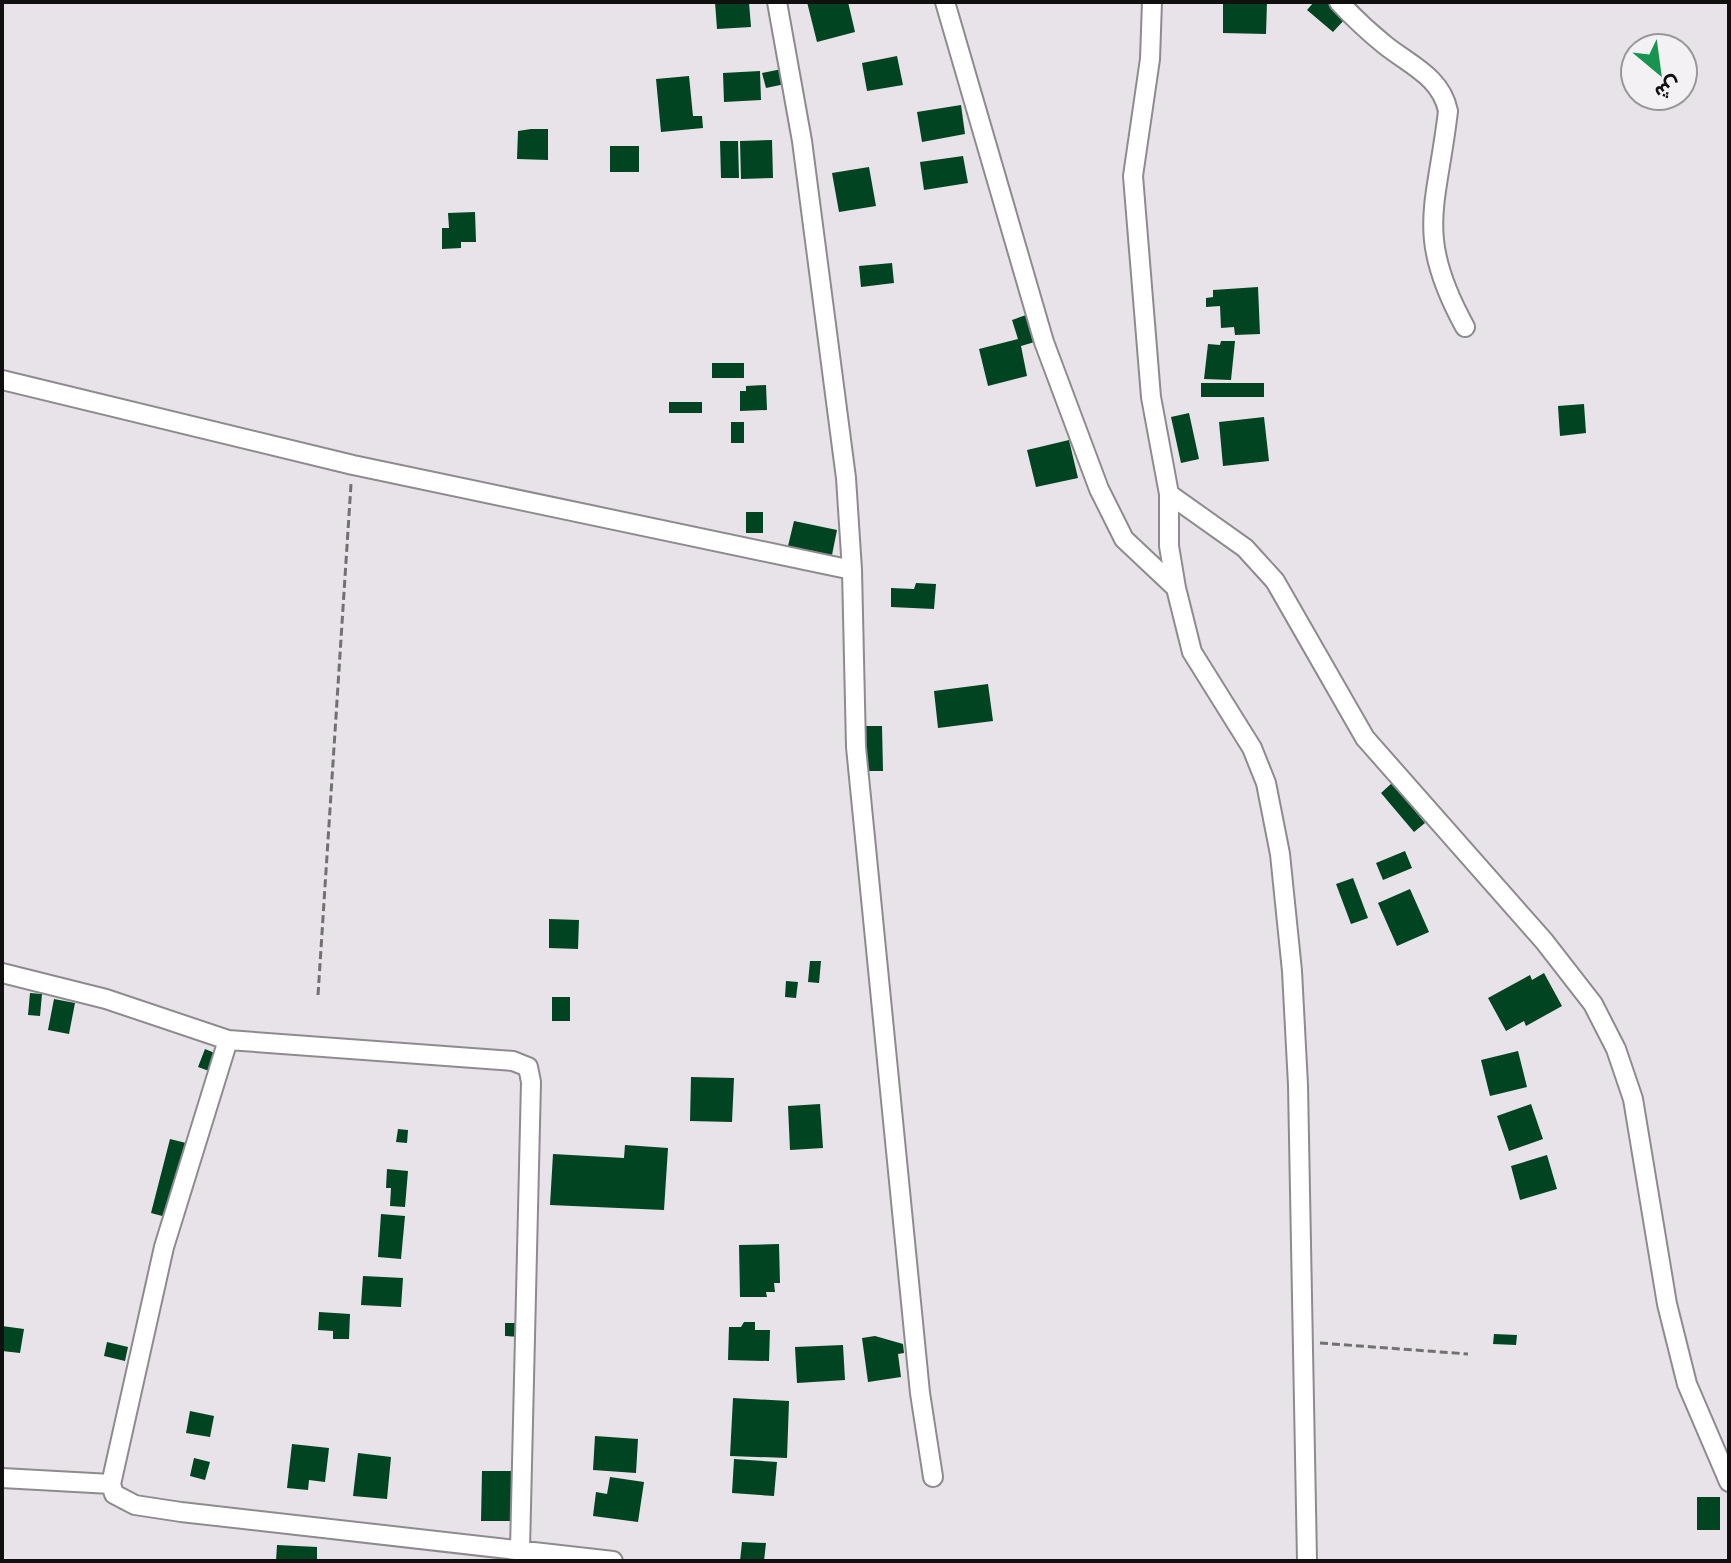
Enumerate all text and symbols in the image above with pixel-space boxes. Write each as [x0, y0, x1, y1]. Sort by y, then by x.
north arrow [1619, 32, 1699, 112]
text: ش [1650, 71, 1687, 108]

